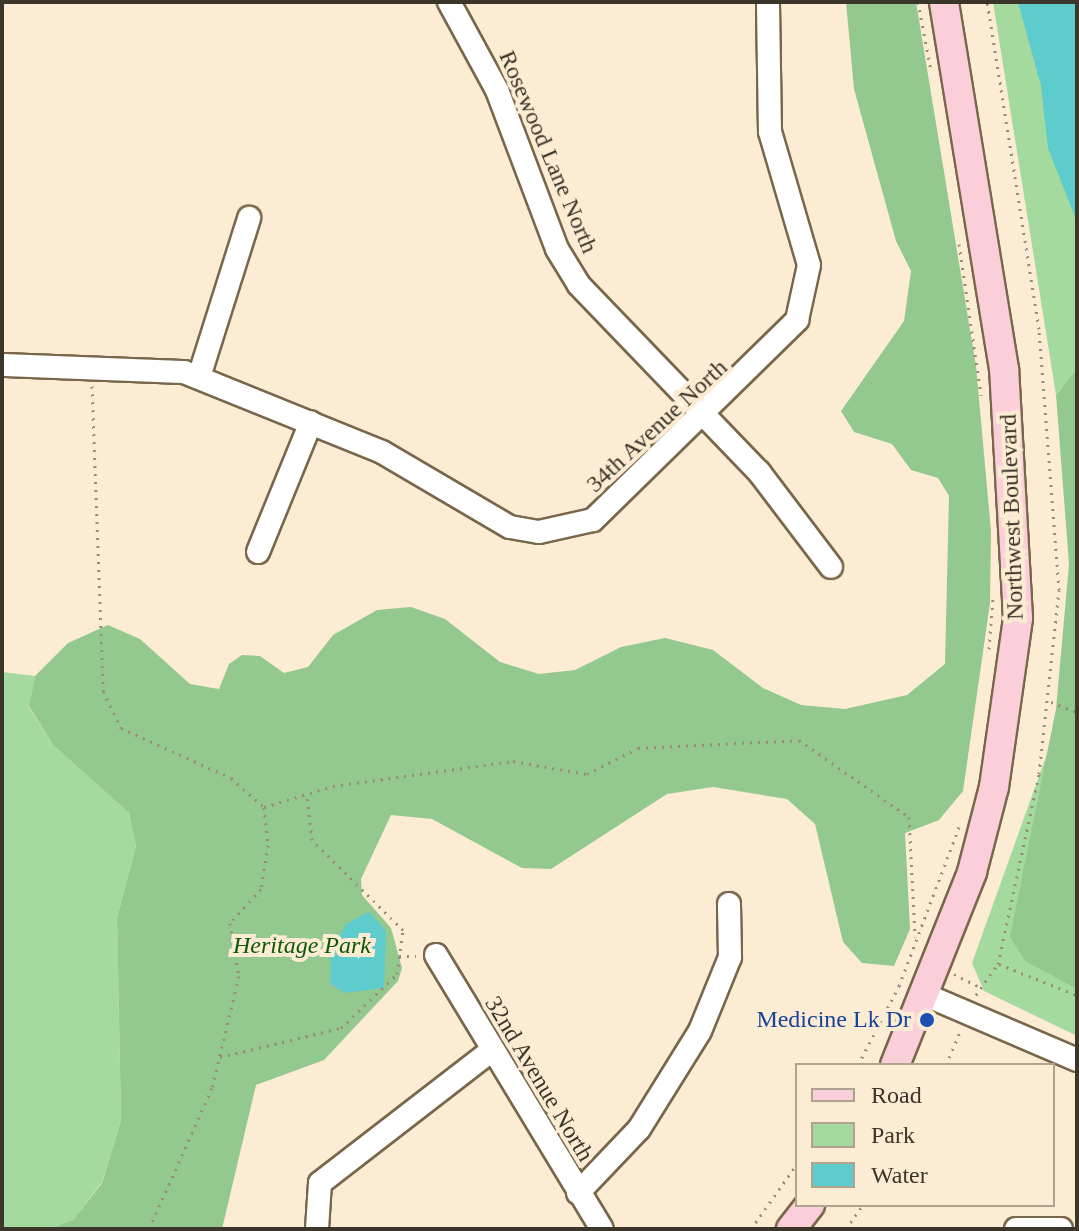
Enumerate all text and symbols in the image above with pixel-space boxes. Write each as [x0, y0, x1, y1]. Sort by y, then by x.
street label: Rosewood Lane North [492, 46, 604, 258]
street label: 34th Avenue North [580, 353, 734, 499]
street label: Northwest Boulevard [994, 414, 1030, 620]
park label: Heritage Park [233, 932, 371, 960]
street label: 32nd Avenue North [478, 991, 600, 1167]
place label: Medicine Lk Dr [756, 1006, 911, 1034]
marker: Medicine Lk Dr [918, 1011, 936, 1029]
legend [795, 1063, 1055, 1207]
text: Road [871, 1082, 922, 1108]
text: Park [871, 1122, 915, 1148]
text: Water [871, 1162, 928, 1188]

